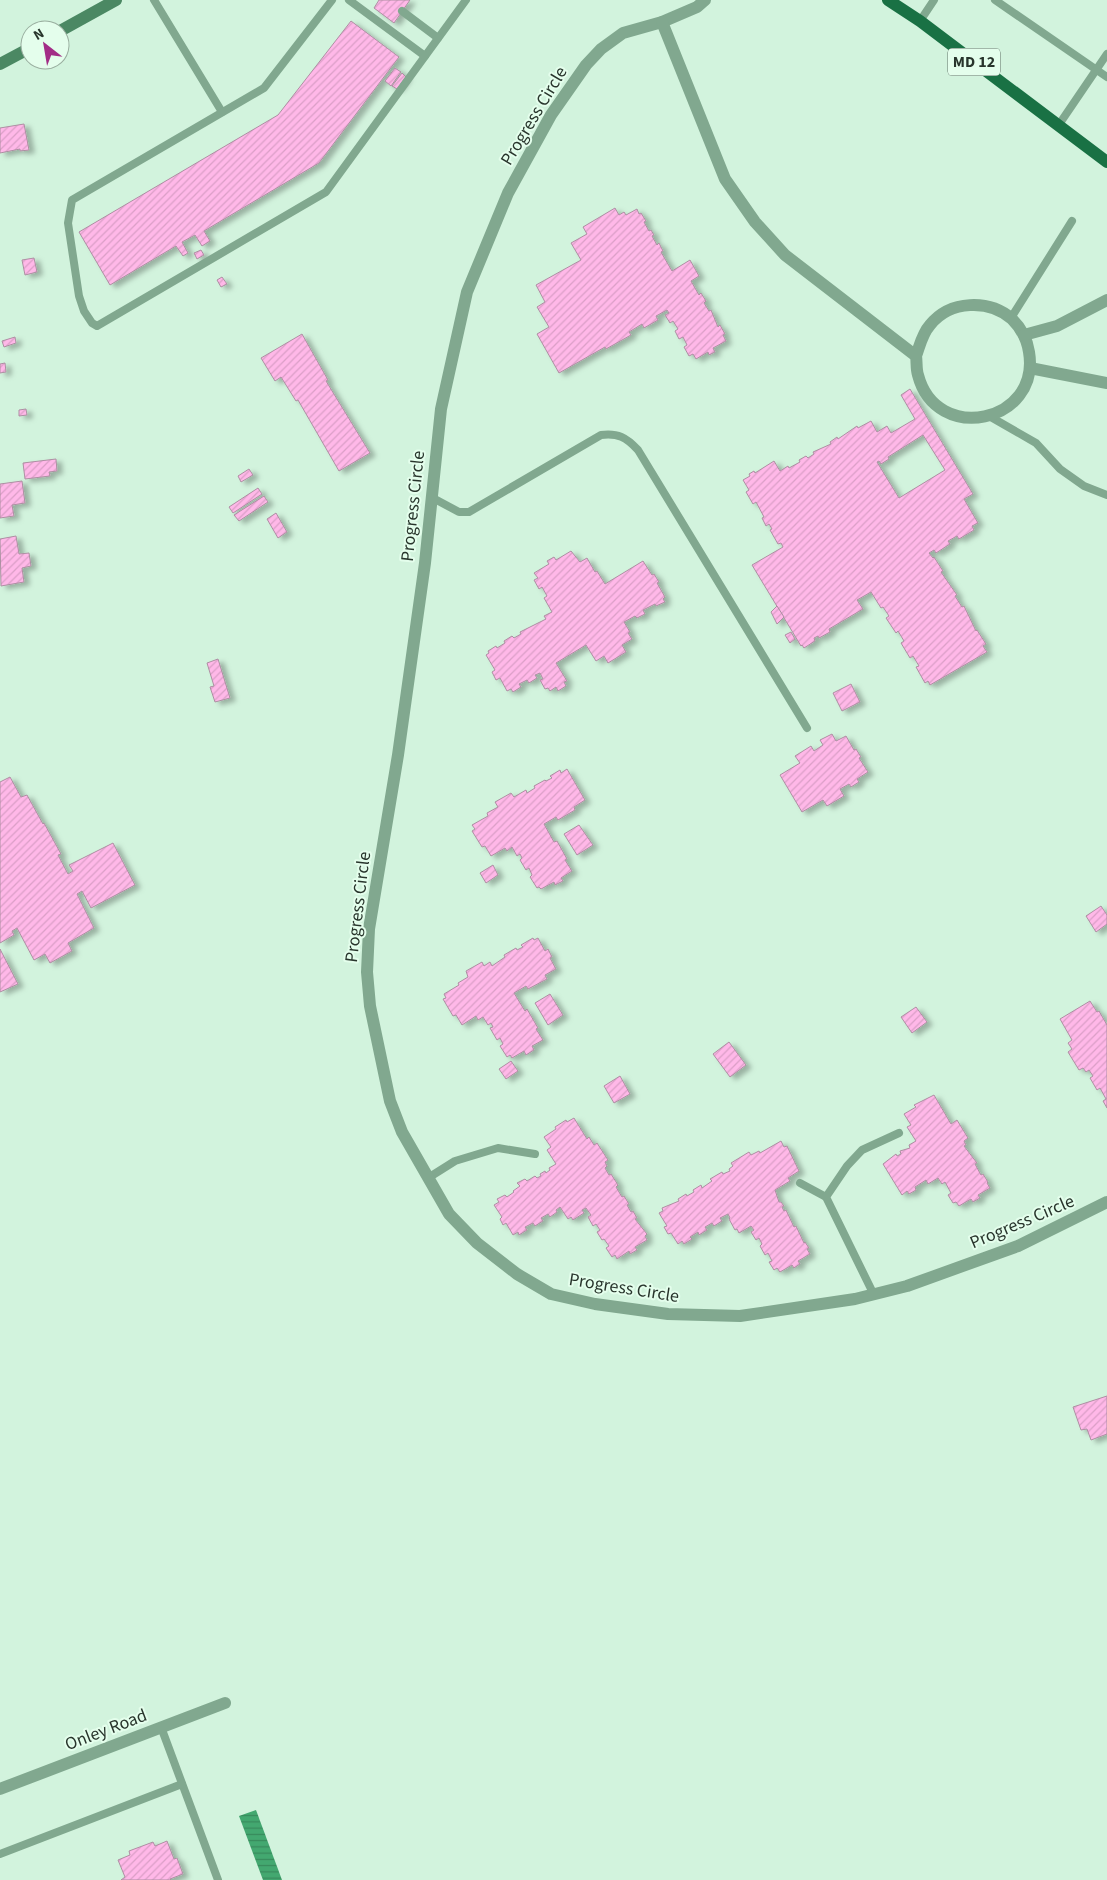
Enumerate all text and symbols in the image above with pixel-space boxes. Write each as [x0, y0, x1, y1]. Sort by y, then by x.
north arrow [20, 20, 70, 70]
text: N [30, 24, 48, 46]
road number: MD 12 [948, 48, 1000, 76]
street label: Progress Circle [495, 62, 573, 170]
street label: Progress Circle [395, 449, 431, 563]
street label: Progress Circle [339, 850, 377, 964]
street label: Progress Circle [966, 1189, 1078, 1255]
street label: Progress Circle [567, 1267, 681, 1309]
street label: Onley Road [61, 1703, 151, 1757]

